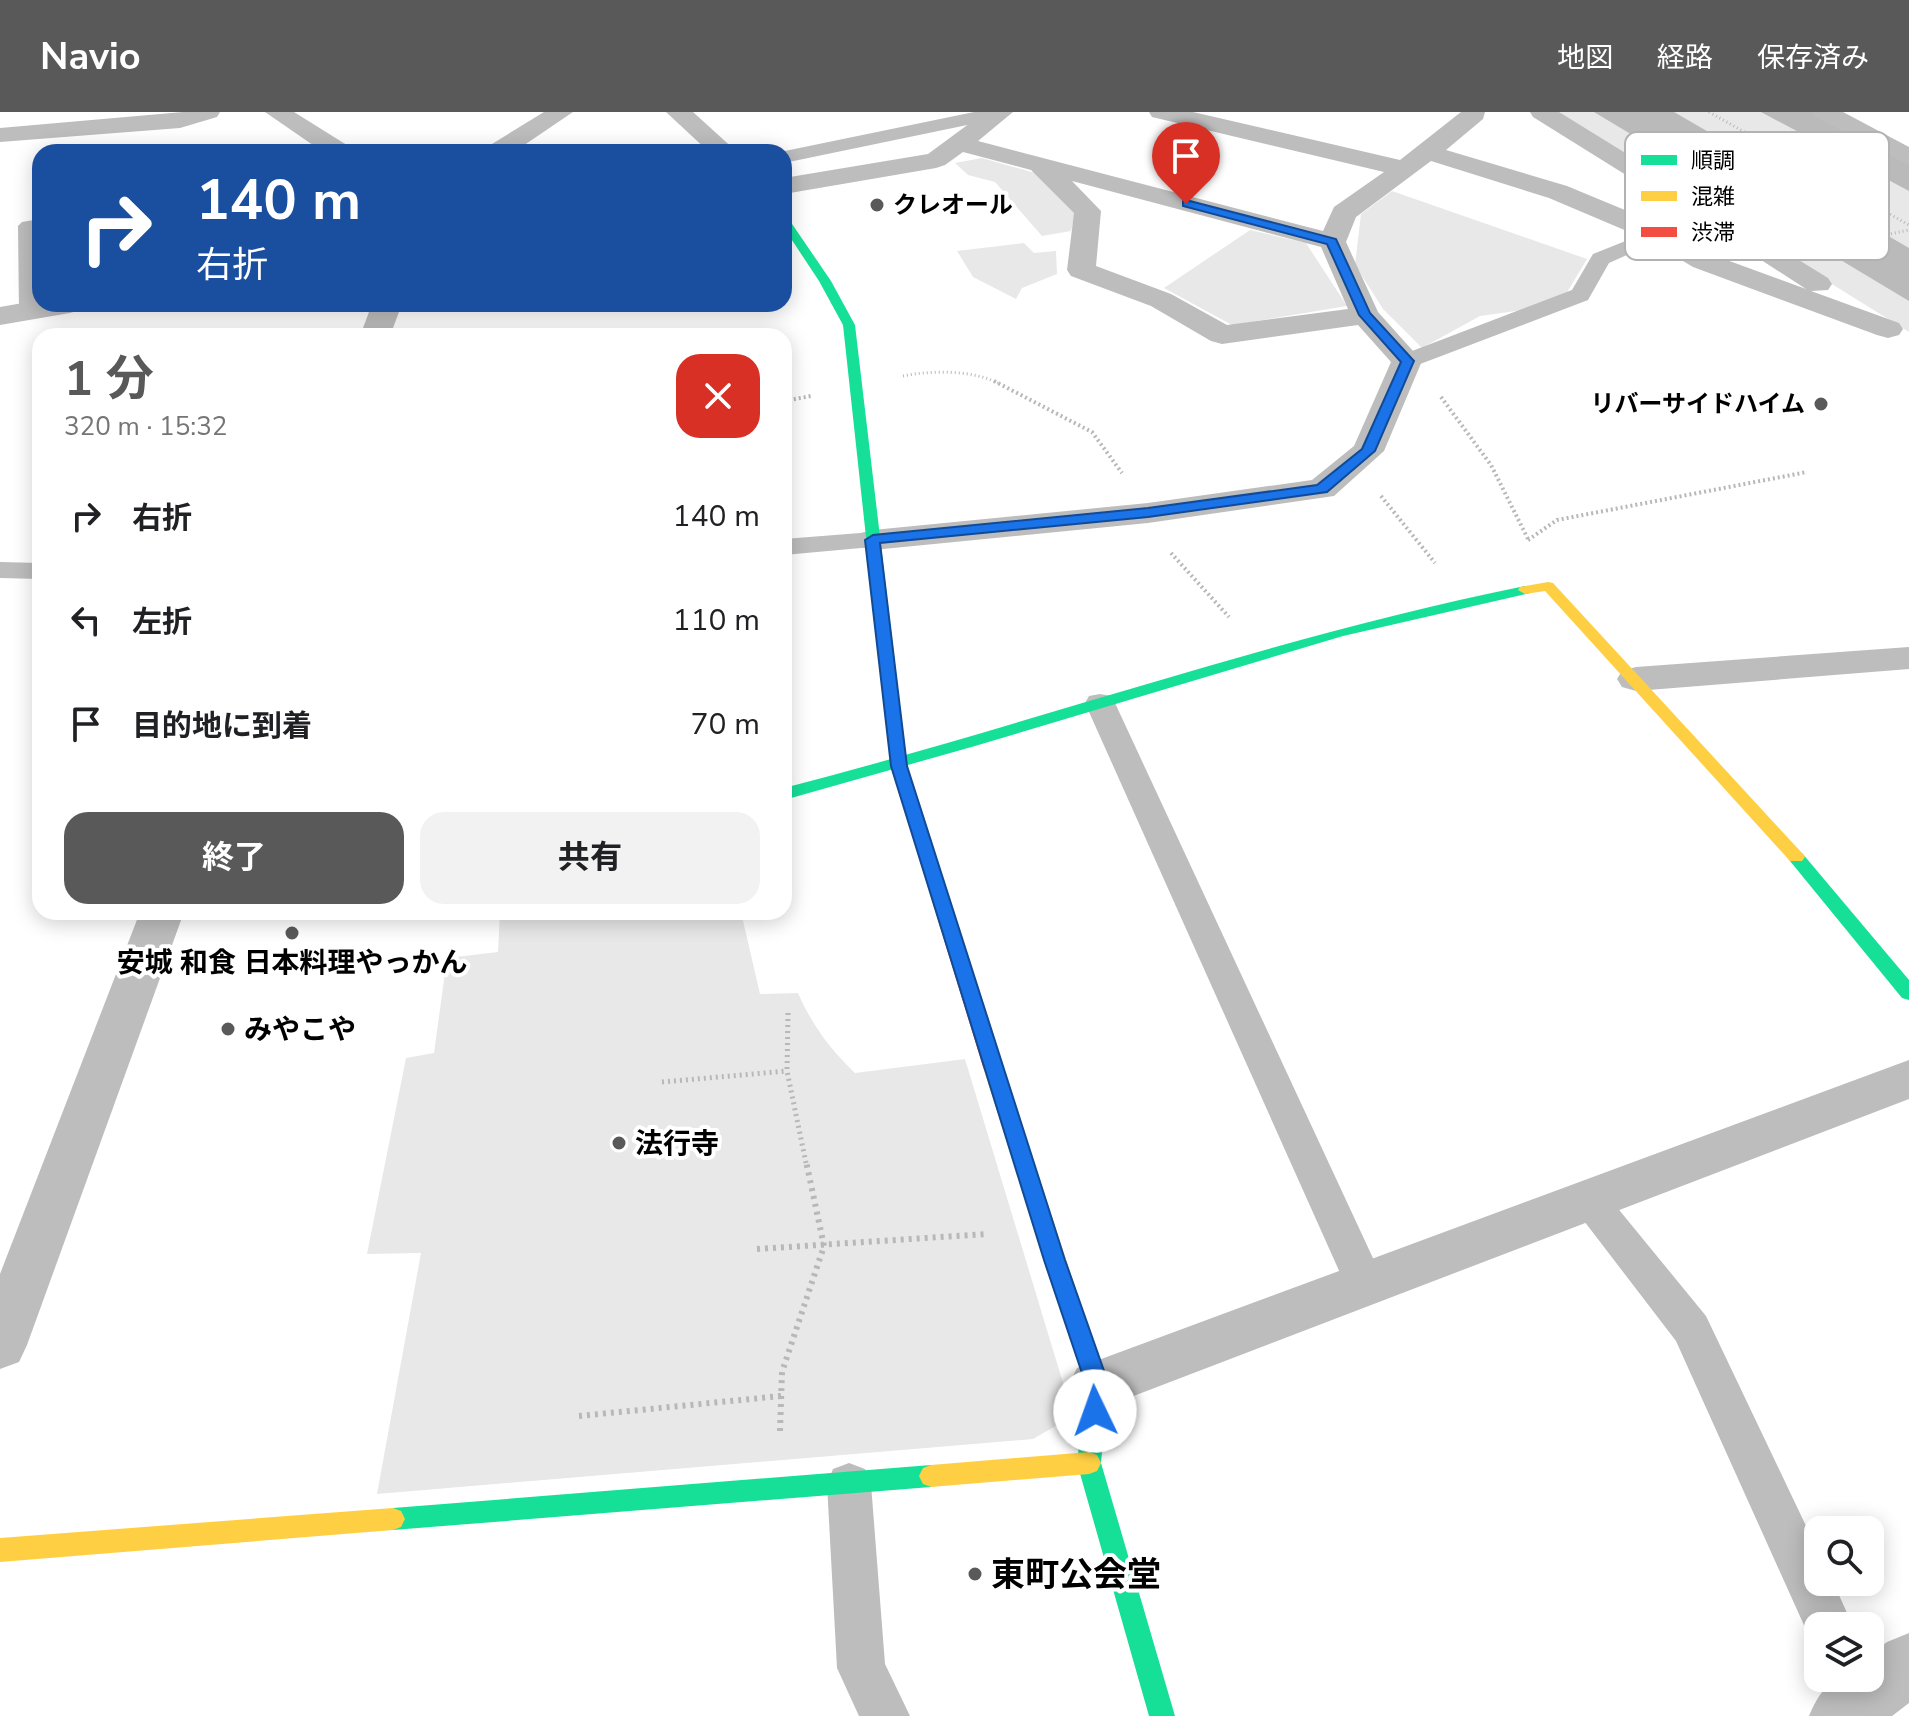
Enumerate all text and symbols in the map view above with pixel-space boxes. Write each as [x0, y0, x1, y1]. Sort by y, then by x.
text: Navio [40, 31, 141, 82]
text: 地図 [1557, 39, 1613, 77]
text: 経路 [1657, 39, 1713, 77]
text: 保存済み [1757, 39, 1869, 77]
pin [1152, 122, 1220, 204]
legend [1625, 132, 1889, 260]
icon: arrive [1164, 134, 1208, 178]
text: 順調 [1691, 146, 1735, 176]
text: 140 m [196, 162, 361, 239]
icon: right [64, 176, 168, 280]
text: 混雑 [1691, 182, 1735, 212]
place label: クレオール [893, 189, 1013, 221]
marker: クレオール [868, 196, 886, 214]
text: 渋滞 [1691, 218, 1735, 248]
text: 右折 [196, 241, 268, 290]
text: 1 分 [64, 346, 154, 412]
button: close [676, 354, 760, 438]
place label: リバーサイドハイム [1590, 388, 1805, 420]
marker: リバーサイドハイム [1812, 395, 1830, 413]
text: 320 m · 15:32 [64, 409, 227, 444]
icon: right [64, 494, 108, 538]
text: 140 m [673, 496, 760, 537]
text: 右折 [132, 498, 192, 539]
icon: left [64, 598, 108, 642]
text: 110 m [673, 600, 760, 641]
text: 左折 [132, 602, 192, 643]
icon: arrive [64, 702, 108, 746]
text: 70 m [691, 704, 760, 745]
text: 目的地に到着 [132, 706, 312, 747]
button: 終了 [64, 812, 404, 904]
button: 共有 [420, 812, 760, 904]
marker: 安城 和食 日本料理やっかん [283, 924, 301, 942]
place label: 安城 和食 日本料理やっかん [116, 944, 468, 982]
place label: みやこや [244, 1011, 356, 1049]
marker: みやこや [219, 1020, 237, 1038]
place label: 法行寺 [635, 1125, 719, 1163]
marker: 法行寺 [610, 1134, 628, 1152]
position arrow [1053, 1369, 1137, 1453]
map controls [1804, 1516, 1884, 1692]
button: search [1804, 1516, 1884, 1596]
place label: 東町公会堂 [991, 1552, 1161, 1598]
marker: 東町公会堂 [966, 1565, 984, 1583]
button: layers [1804, 1612, 1884, 1692]

